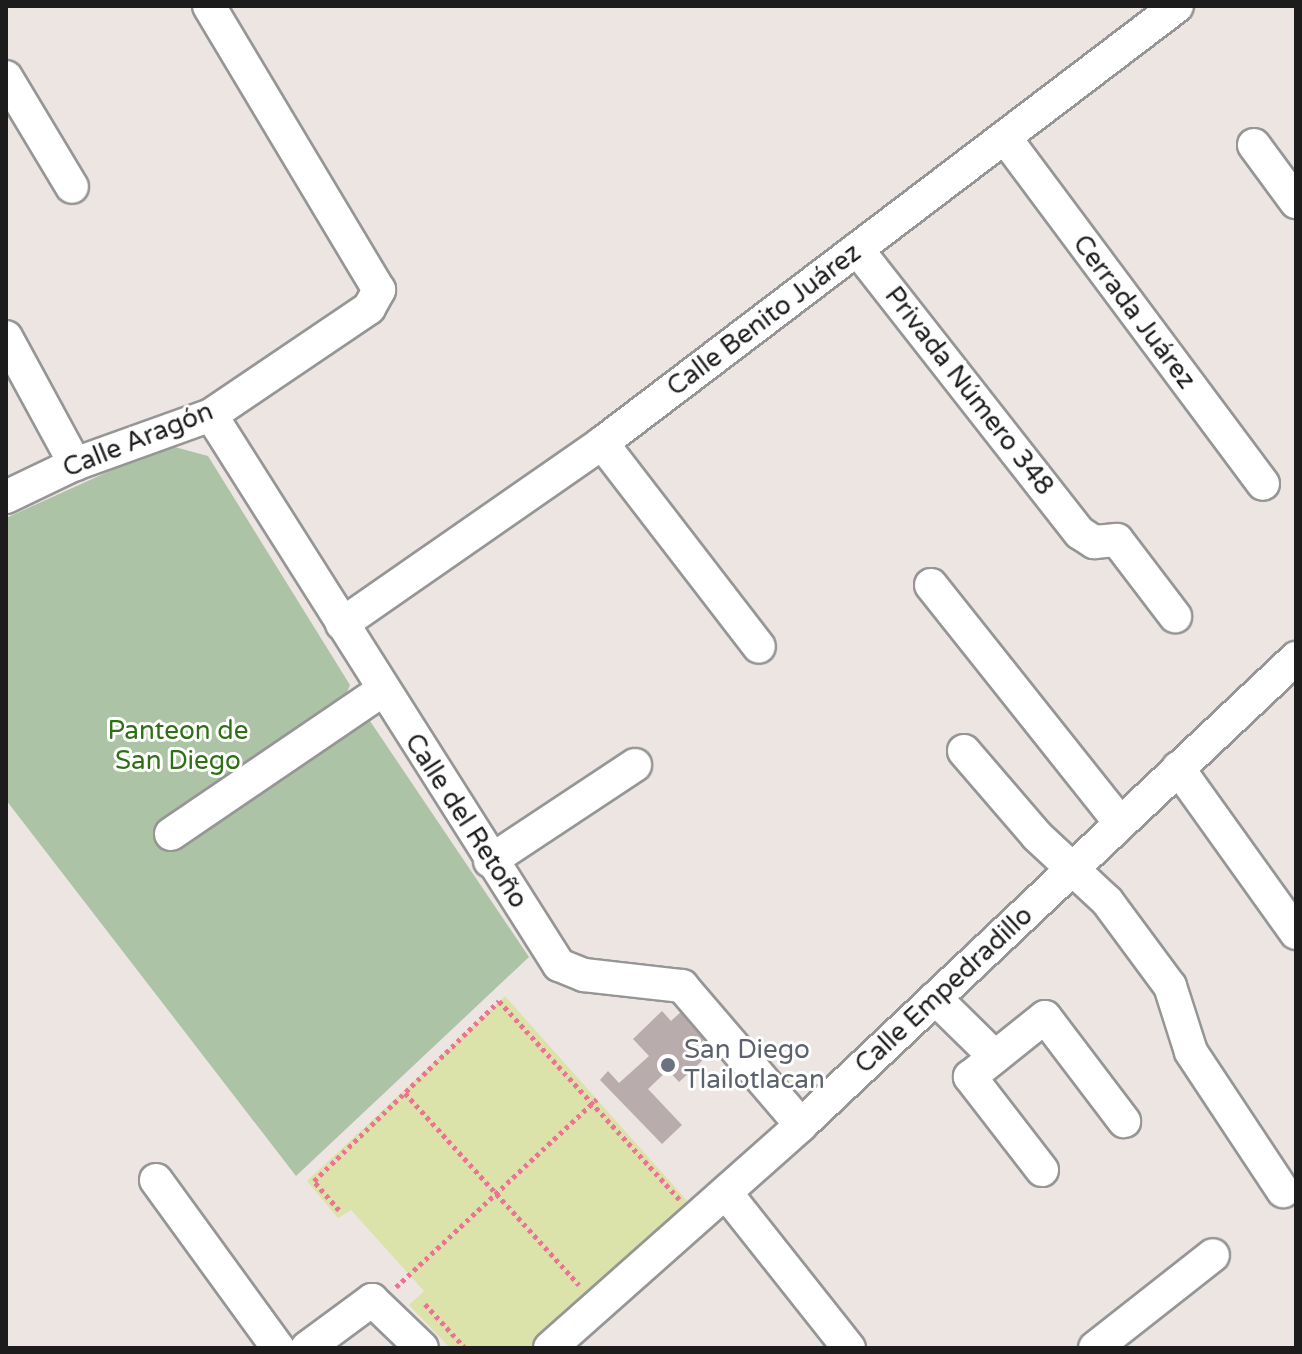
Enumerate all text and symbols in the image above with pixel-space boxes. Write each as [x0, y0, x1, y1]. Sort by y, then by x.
street label: Cerrada Juárez [1066, 229, 1202, 395]
street label: Calle Benito Juárez [661, 237, 867, 403]
street label: Privada Número 348 [878, 281, 1060, 501]
street label: Calle Aragón [58, 396, 218, 484]
park label: Panteon de San Diego [108, 715, 248, 776]
street label: Calle del Retoño [398, 728, 534, 914]
street label: Calle Empedradillo [849, 900, 1039, 1080]
place label: San Diego Tlailotlacan [684, 1034, 825, 1096]
marker: San Diego Tlailotlacan [659, 1056, 677, 1074]

